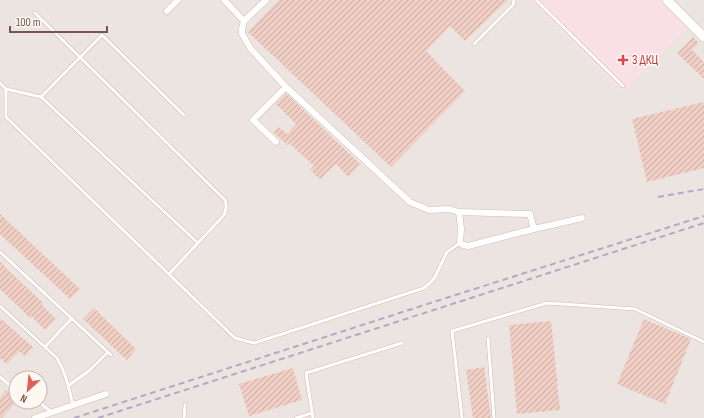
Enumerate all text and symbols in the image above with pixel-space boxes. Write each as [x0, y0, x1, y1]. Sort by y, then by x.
scale bar [10, 8, 107, 34]
text: 100 m [16, 15, 41, 30]
place label: 3 ДКЦ [632, 52, 659, 68]
marker: 3 ДКЦ [617, 54, 629, 66]
north arrow [8, 370, 48, 410]
text: N [18, 391, 29, 406]

